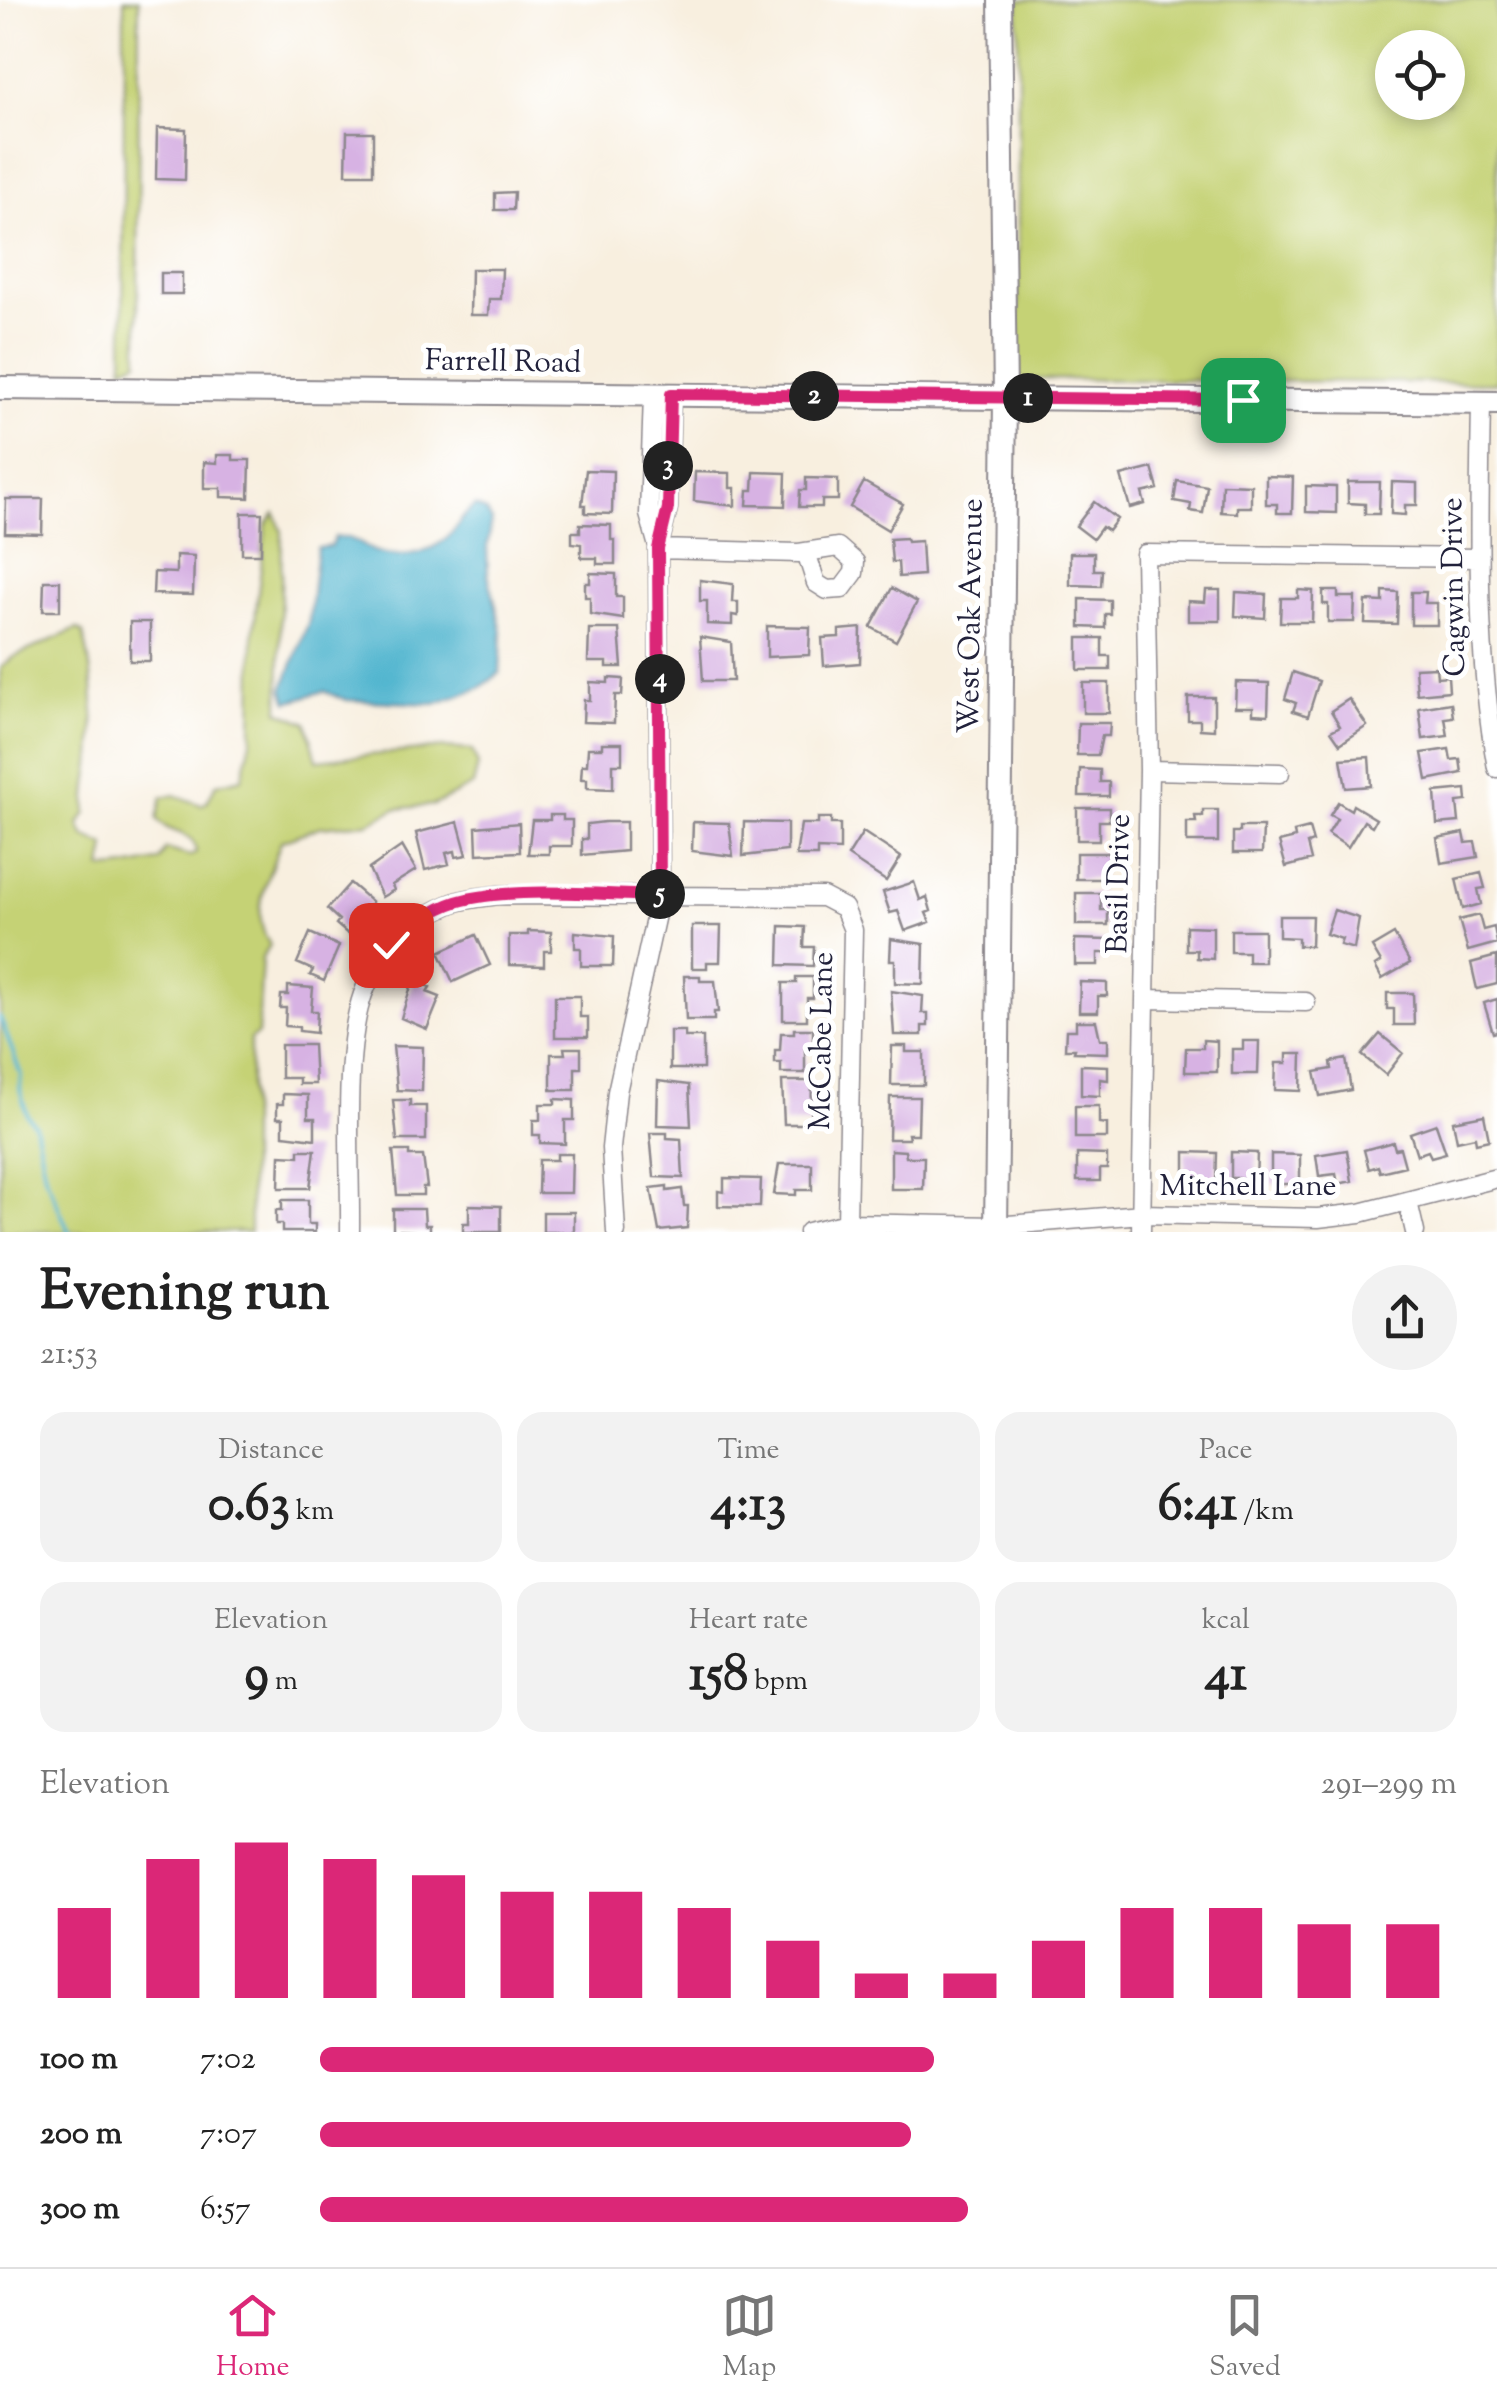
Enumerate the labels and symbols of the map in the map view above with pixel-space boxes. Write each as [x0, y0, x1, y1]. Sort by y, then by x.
street label: Farrell Road [424, 340, 582, 386]
pin [1201, 358, 1286, 443]
pin: 2 [789, 371, 839, 421]
pin: 1 [1003, 373, 1053, 423]
pin: 3 [643, 441, 693, 491]
street label: Cagwin Drive [1432, 497, 1478, 677]
street label: West Oak Avenue [948, 498, 996, 734]
pin: 4 [635, 654, 685, 704]
street label: Basil Drive [1097, 814, 1143, 954]
pin: 5 [635, 869, 685, 919]
pin [349, 903, 434, 988]
street label: McCabe Lane [800, 952, 846, 1130]
street label: Mitchell Lane [1159, 1166, 1337, 1209]

